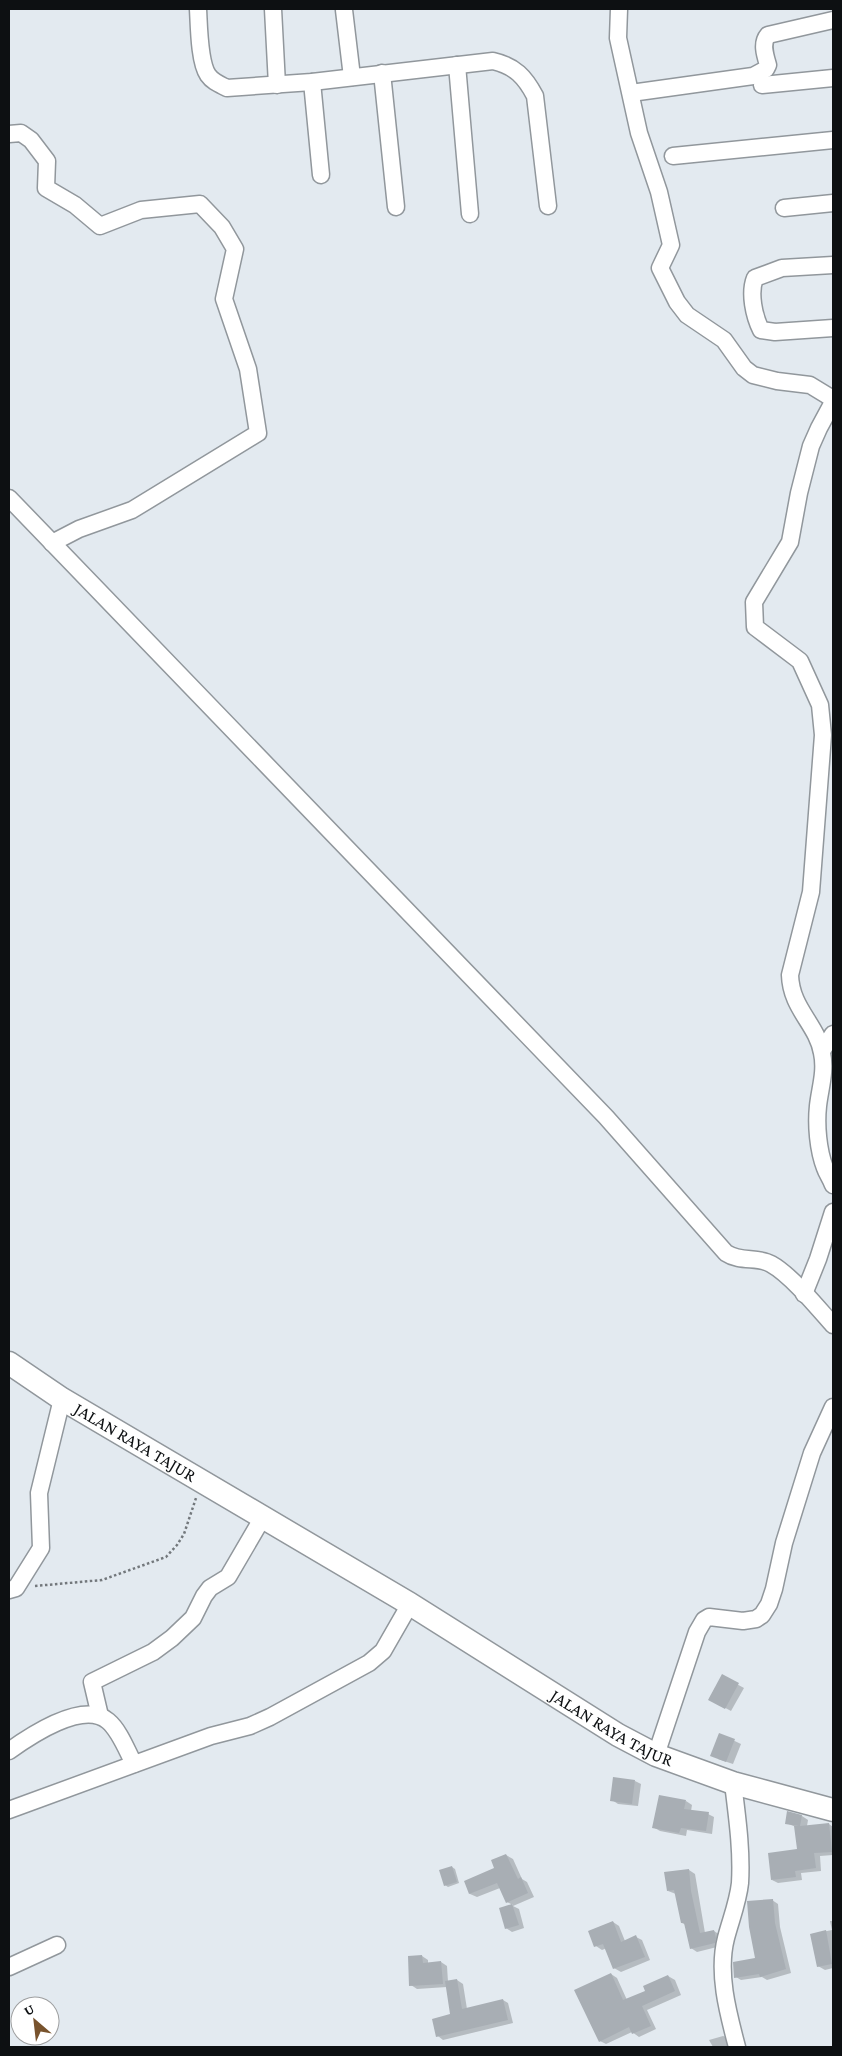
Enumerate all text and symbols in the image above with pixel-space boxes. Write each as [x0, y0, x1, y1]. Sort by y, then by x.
street label: JALAN RAYA TAJUR [69, 1397, 201, 1486]
street label: JALAN RAYA TAJUR [545, 1684, 677, 1771]
north arrow [10, 1996, 60, 2046]
text: U [21, 2000, 37, 2019]

